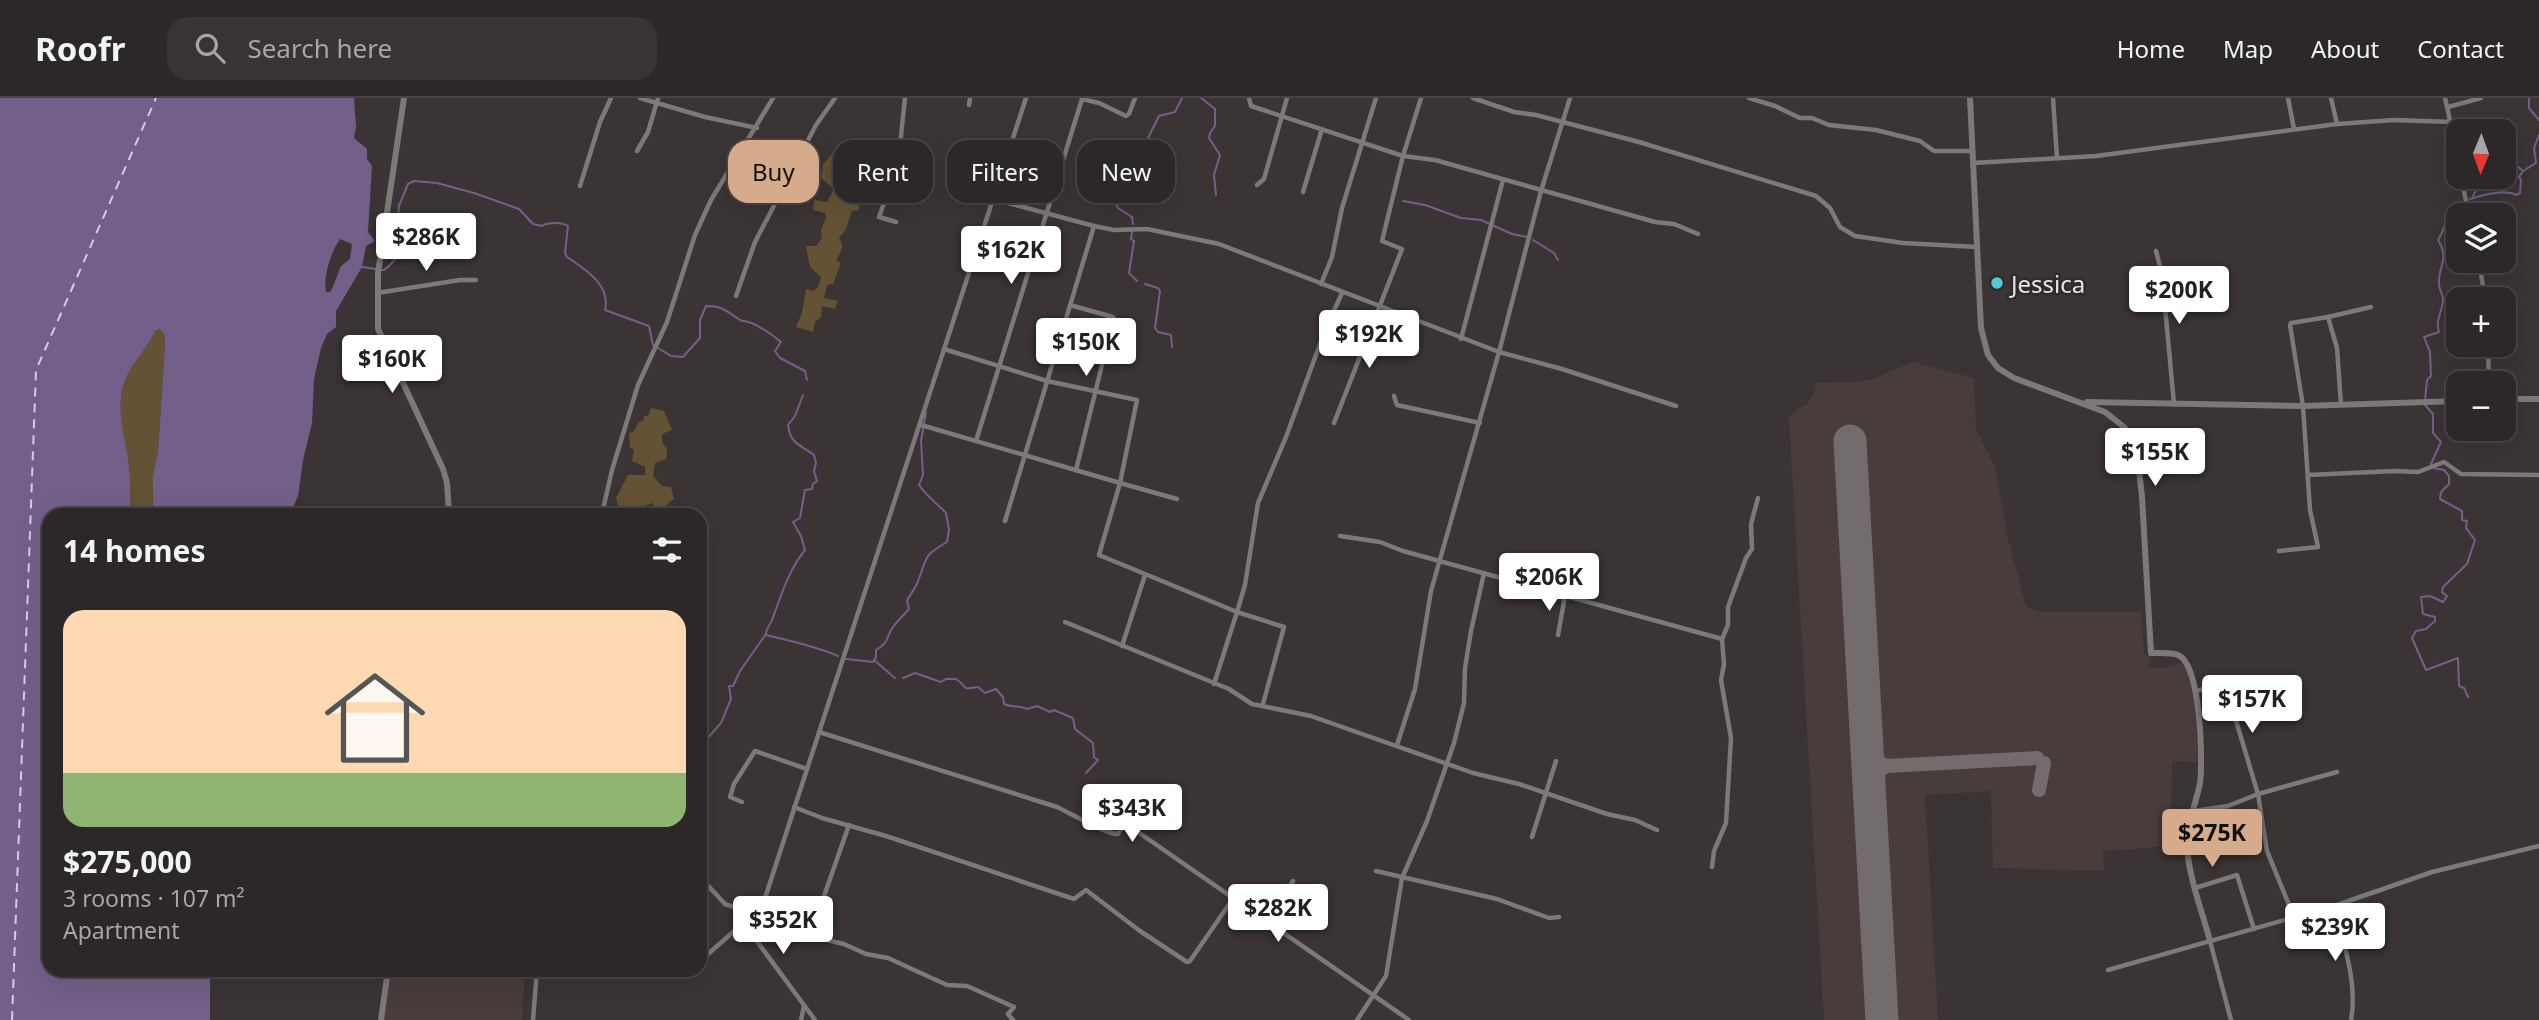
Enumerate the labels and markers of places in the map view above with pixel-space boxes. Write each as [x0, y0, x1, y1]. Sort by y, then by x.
pin: $286K [377, 214, 475, 273]
pin: $162K [962, 226, 1060, 286]
pin: $200K [2130, 266, 2228, 326]
place label: Jessica [2009, 267, 2085, 300]
marker: Jessica [1989, 275, 2005, 291]
pin: $192K [1320, 310, 1418, 370]
pin: $150K [1037, 318, 1135, 378]
pin: $160K [343, 336, 441, 395]
pin: $155K [2106, 428, 2204, 488]
pin: $206K [1500, 554, 1598, 613]
pin: $157K [2203, 676, 2301, 735]
pin: $343K [1083, 784, 1181, 844]
pin: $275K [2163, 810, 2261, 869]
pin: $282K [1229, 884, 1327, 944]
pin: $352K [734, 896, 832, 956]
pin: $239K [2286, 904, 2384, 963]

